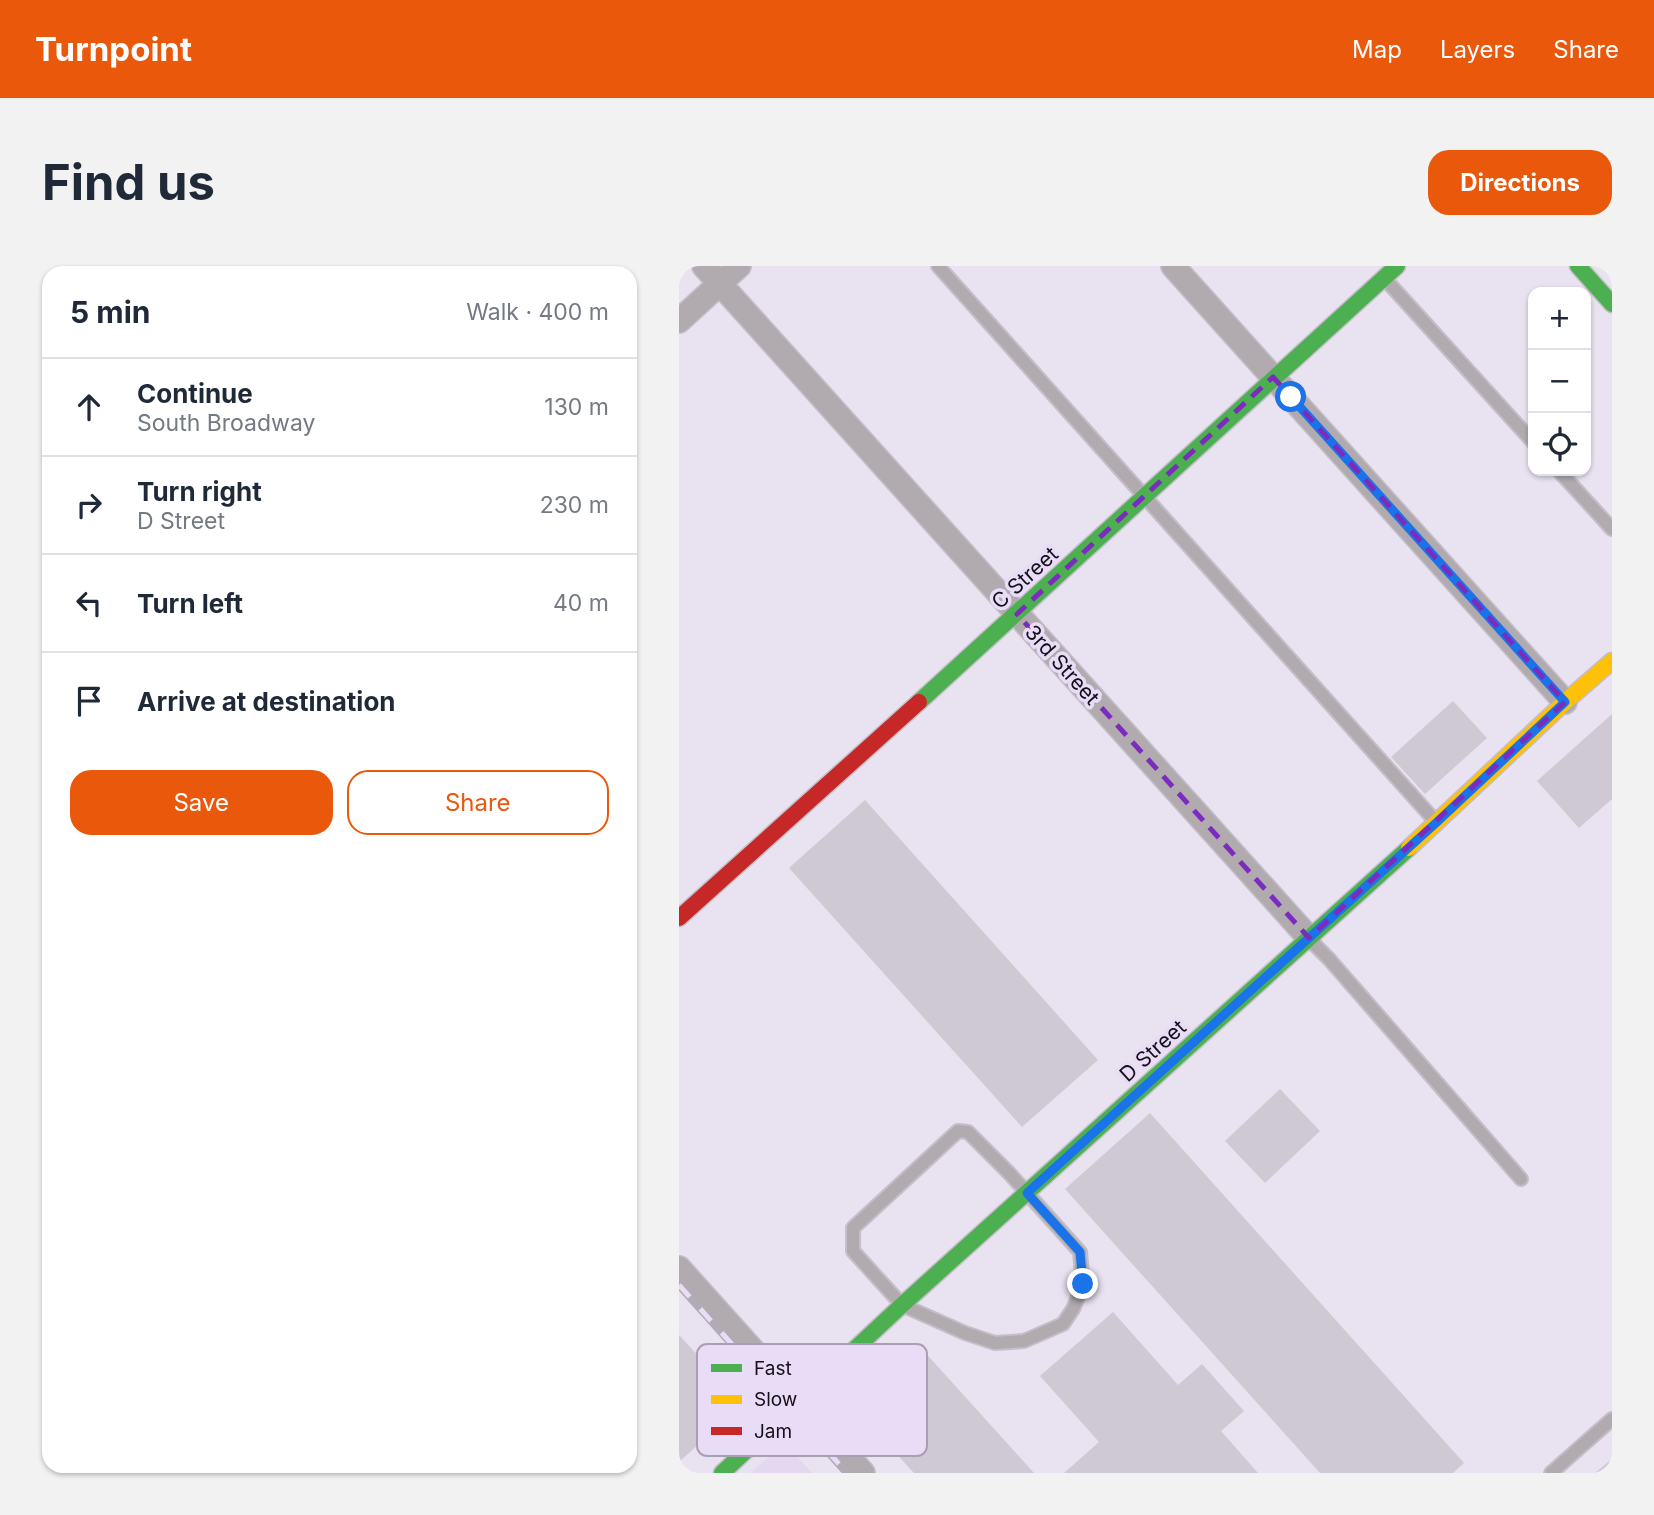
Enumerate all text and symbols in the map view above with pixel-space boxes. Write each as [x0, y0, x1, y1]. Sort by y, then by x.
text: Turnpoint [35, 29, 192, 69]
text: Map [1352, 35, 1402, 64]
text: Layers [1440, 35, 1515, 64]
text: Share [1553, 35, 1619, 64]
button: Directions [1428, 150, 1612, 215]
text: Find us [42, 153, 215, 212]
map controls [1528, 287, 1591, 476]
button: + [1528, 287, 1591, 350]
text: 5 min [70, 294, 150, 330]
text: Walk · 400 m [466, 298, 609, 326]
button: − [1528, 350, 1591, 413]
text: Continue [137, 378, 253, 409]
route start [1275, 381, 1306, 412]
icon: ahead [70, 388, 108, 426]
text: 130 m [544, 393, 609, 421]
text: South Broadway [137, 409, 315, 437]
button: locate [1528, 413, 1591, 476]
text: Turn right [137, 476, 262, 507]
icon: right [70, 486, 108, 524]
text: 230 m [540, 491, 609, 519]
text: D Street [137, 507, 225, 535]
street label: C Street [986, 541, 1063, 614]
icon: left [70, 584, 108, 622]
text: Turn left [137, 588, 243, 619]
text: 40 m [553, 589, 609, 617]
street label: 3rd Street [1020, 620, 1105, 710]
icon: arrive [70, 682, 108, 720]
text: Arrive at destination [137, 686, 396, 717]
button: Save [70, 770, 333, 835]
button: Share [347, 770, 609, 835]
street label: D Street [1114, 1014, 1191, 1087]
route end [1067, 1268, 1098, 1299]
legend [697, 1344, 927, 1456]
text: Fast [754, 1357, 792, 1380]
text: Slow [754, 1388, 797, 1411]
text: Jam [754, 1420, 792, 1443]

